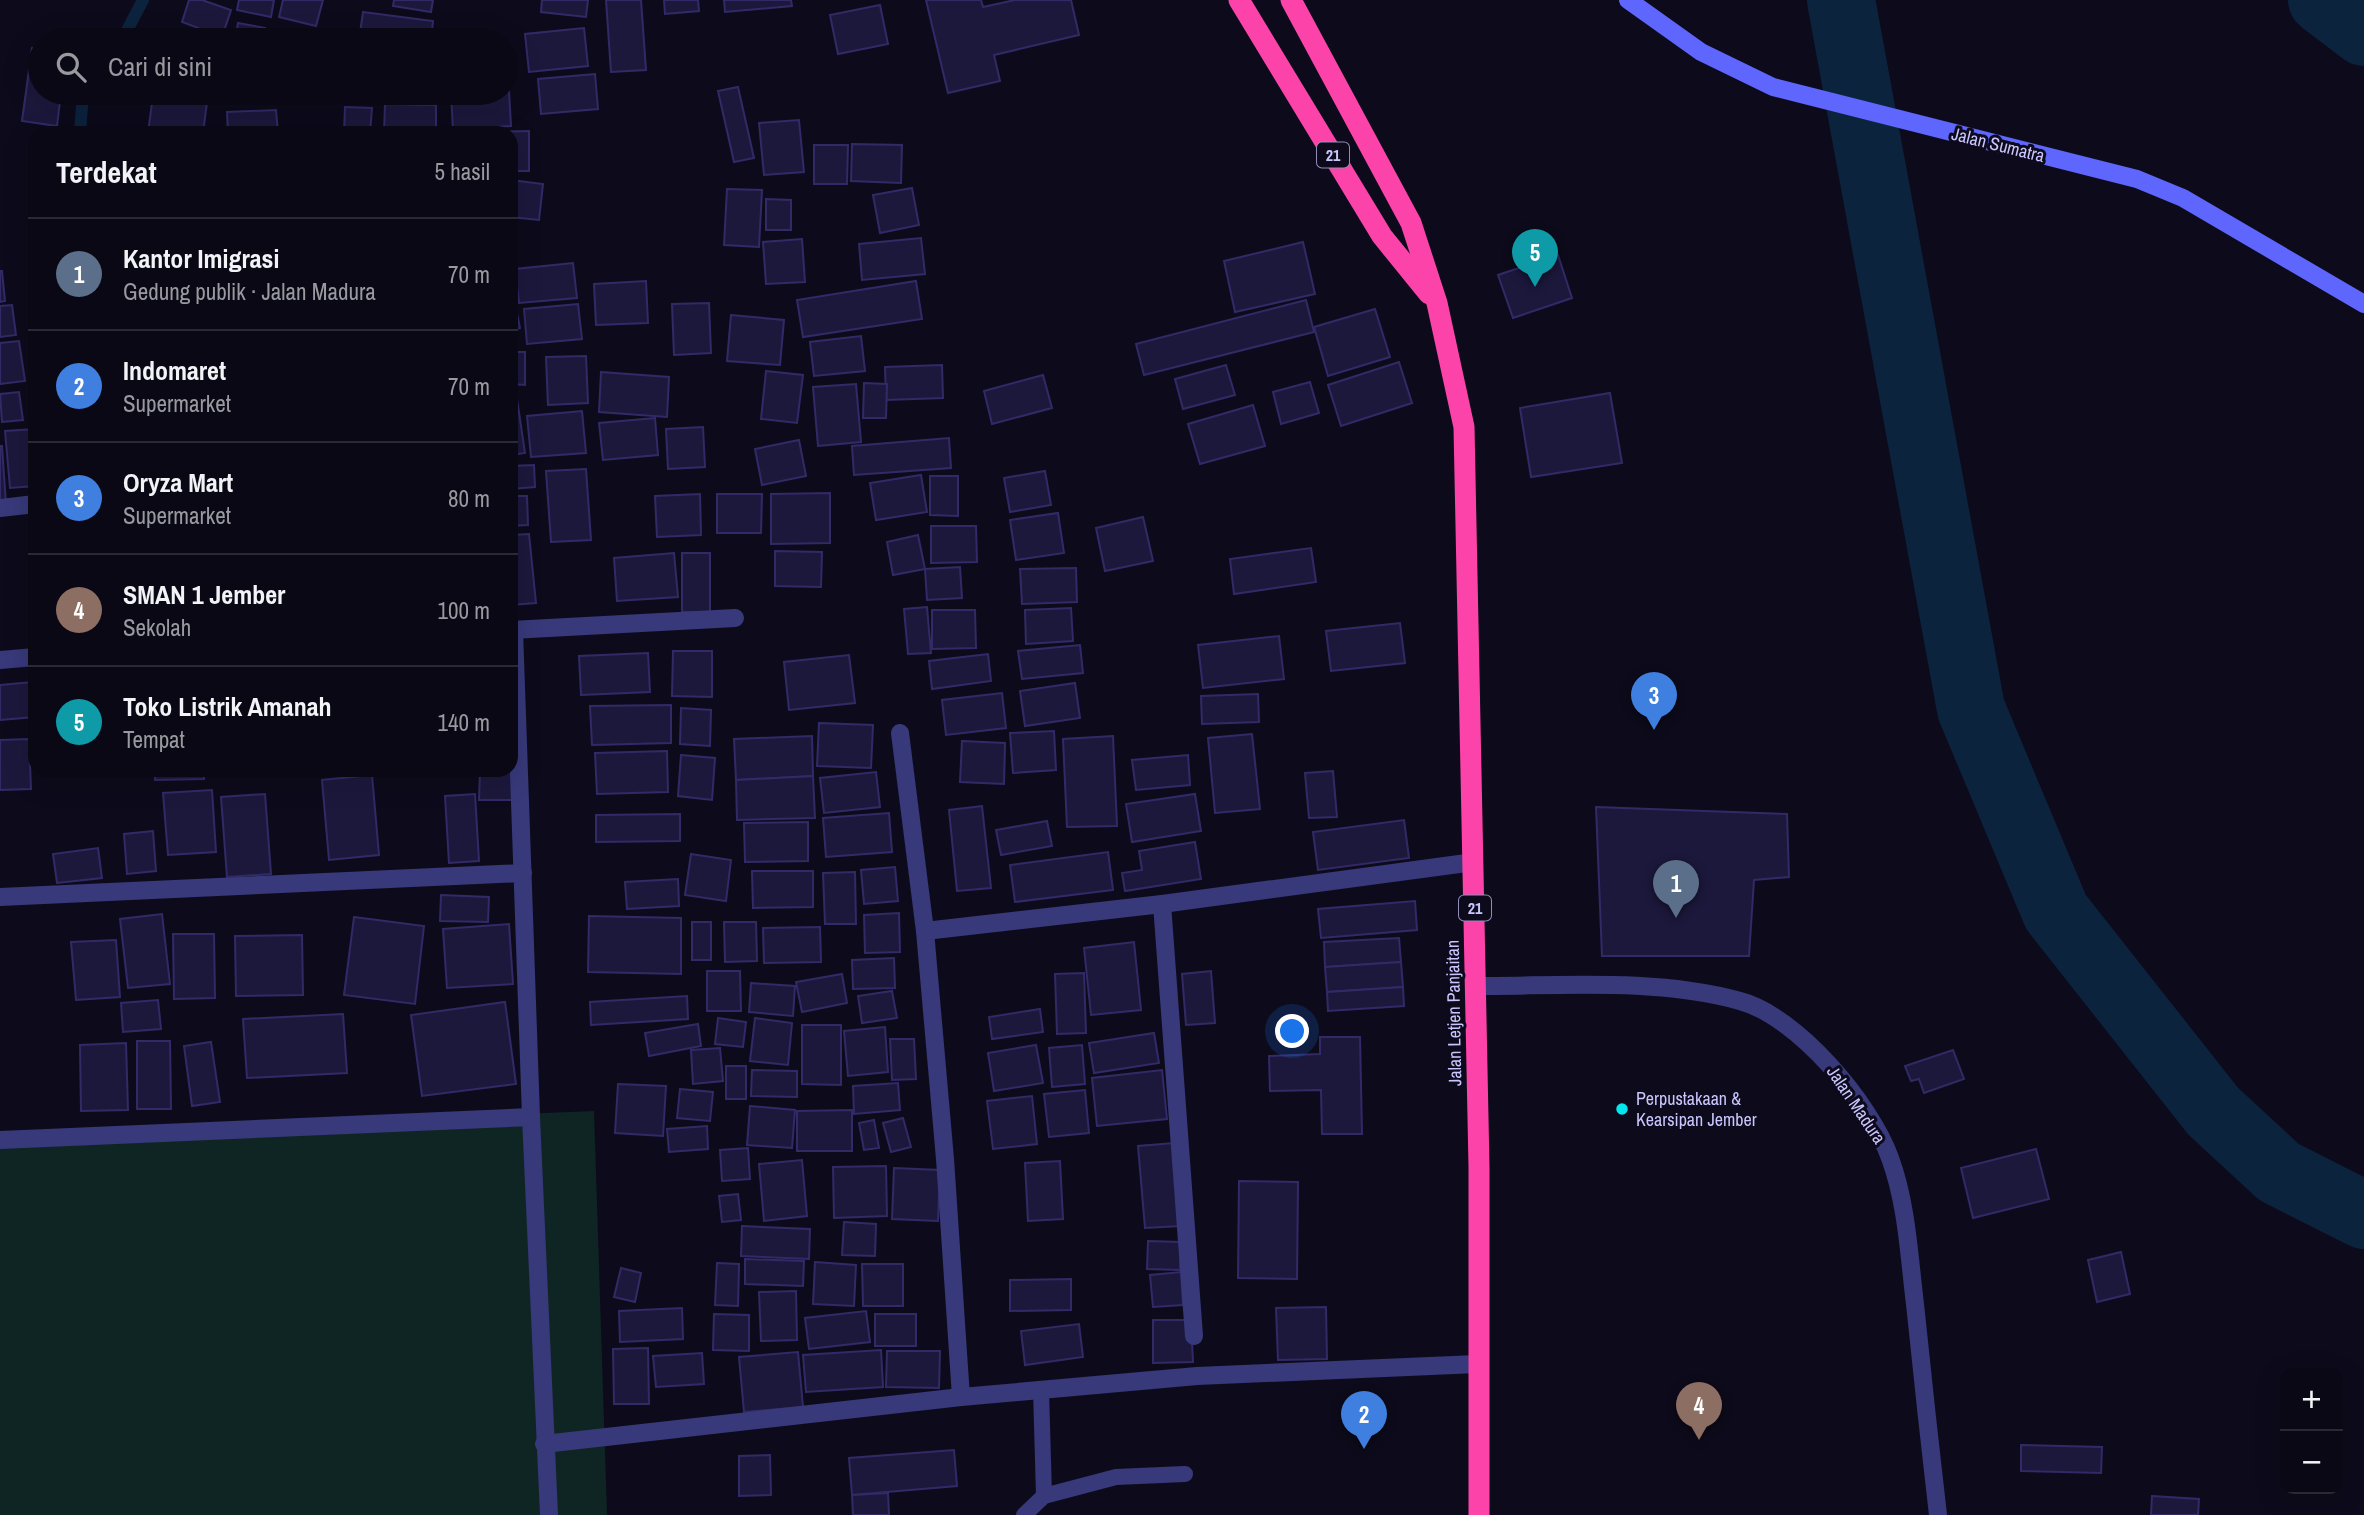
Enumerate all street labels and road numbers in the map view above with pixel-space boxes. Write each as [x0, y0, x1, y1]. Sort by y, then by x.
street label: Jalan Sumatra [1949, 121, 2047, 168]
road number: 21 [1317, 142, 1349, 168]
road number: 21 [1459, 896, 1491, 920]
street label: Jalan Letjen Panjaitan [1440, 940, 1467, 1086]
street label: Jalan Madura [1821, 1061, 1892, 1149]

